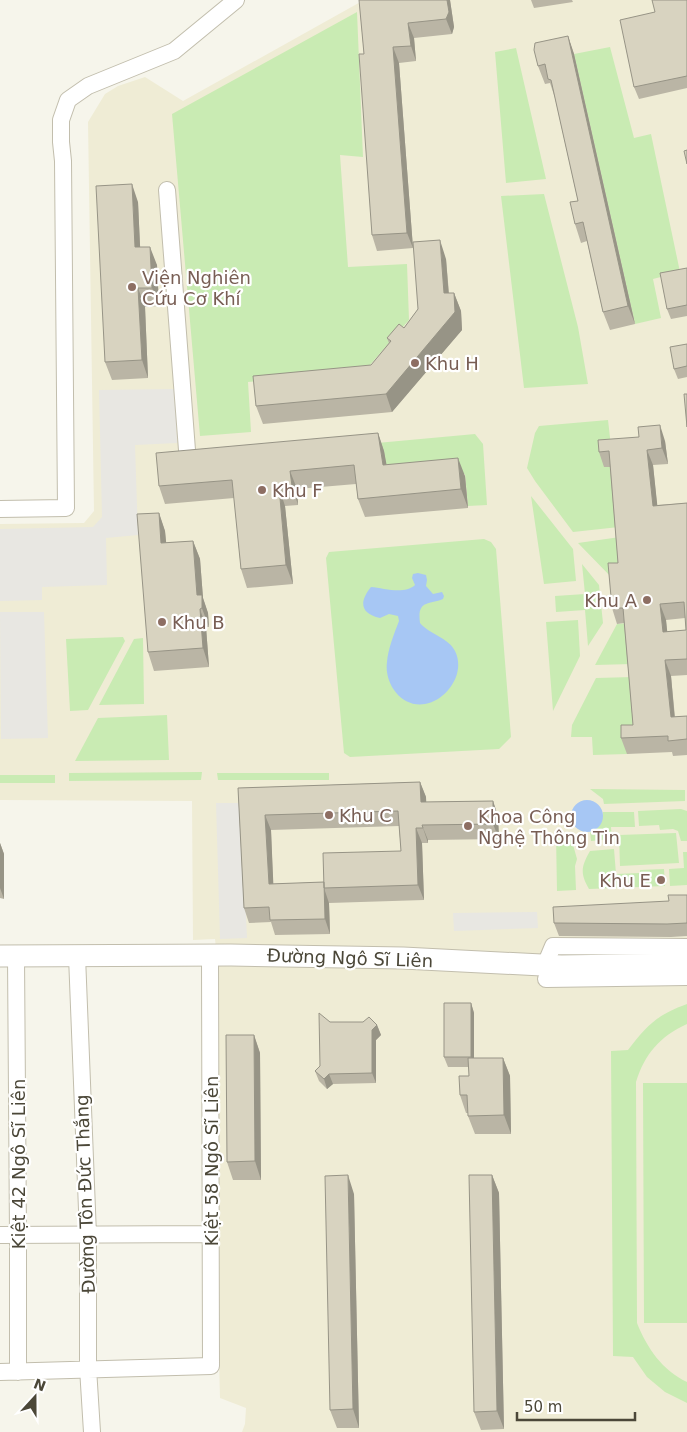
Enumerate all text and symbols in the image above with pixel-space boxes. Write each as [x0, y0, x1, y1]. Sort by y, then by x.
place label: Viện Nghiên Cứu Cơ Khí [142, 267, 251, 309]
marker: Viện Nghiên Cứu Cơ Khí [126, 281, 138, 293]
place label: Khu H [425, 353, 479, 374]
marker: Khu H [409, 357, 421, 369]
place label: Khu F [272, 480, 323, 501]
marker: Khu F [256, 484, 268, 496]
place label: Khu A [584, 590, 638, 611]
marker: Khu A [641, 594, 653, 606]
place label: Khu B [172, 612, 225, 633]
marker: Khu B [156, 616, 168, 628]
place label: Khu C [339, 805, 392, 826]
place label: Khoa Công Nghệ Thông Tin [478, 806, 620, 848]
marker: Khu C [323, 809, 335, 821]
marker: Khoa Công Nghệ Thông Tin [462, 820, 474, 832]
place label: Khu E [599, 870, 651, 891]
marker: Khu E [655, 874, 667, 886]
street label: Đường Ngô Sĩ Liên [267, 945, 433, 971]
street label: Kiệt 58 Ngô Sĩ Liên [201, 1076, 222, 1246]
street label: Kiệt 42 Ngô Sĩ Liên [8, 1079, 29, 1249]
street label: Đường Tôn Đức Thắng [71, 1094, 99, 1294]
north arrow [10, 1372, 60, 1422]
text: N [31, 1375, 48, 1394]
scale bar [517, 1390, 634, 1422]
text: 50 m [524, 1398, 562, 1416]

